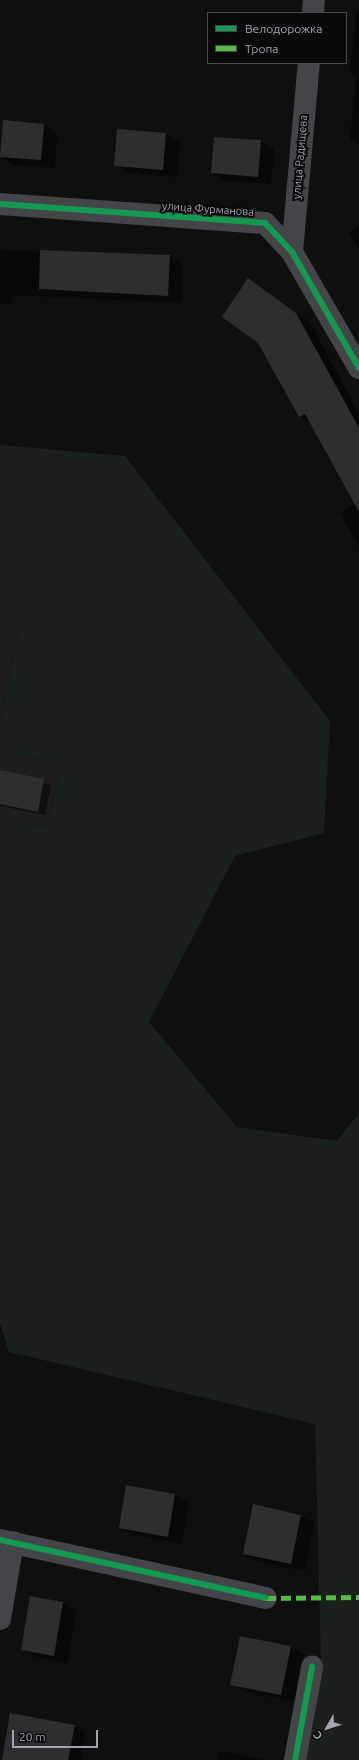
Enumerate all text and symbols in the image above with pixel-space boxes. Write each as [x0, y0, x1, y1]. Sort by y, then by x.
legend [207, 12, 347, 64]
text: Велодорожка [245, 22, 322, 35]
text: Тропа [245, 42, 278, 55]
street label: улица Радищева [290, 114, 310, 200]
street label: улица Фурманова [162, 199, 254, 219]
north arrow [307, 1708, 347, 1748]
scale bar [14, 1722, 100, 1748]
text: С [311, 1729, 325, 1742]
text: 20 m [19, 1730, 46, 1743]

